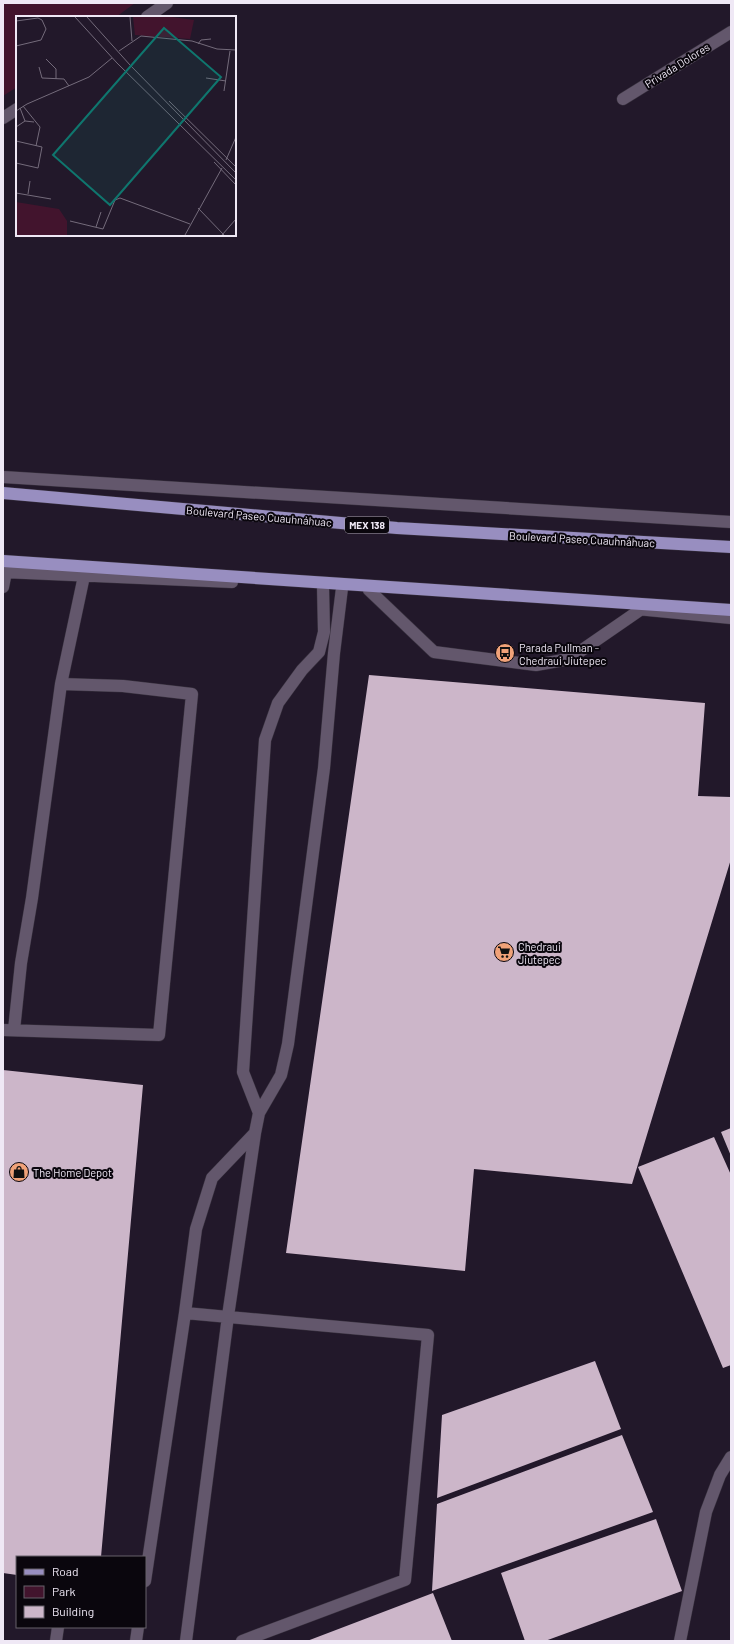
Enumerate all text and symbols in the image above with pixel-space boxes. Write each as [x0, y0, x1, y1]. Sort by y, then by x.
inset map [16, 16, 236, 236]
street label: Privada Dolores [642, 40, 712, 90]
street label: Boulevard Paseo Cuauhnáhuac [186, 503, 333, 529]
road number: MEX 138 [345, 517, 389, 533]
street label: Boulevard Paseo Cuauhnáhuac [509, 529, 656, 549]
place label: Parada Pullman - Chedraui Jiutepec [519, 641, 607, 667]
bus stop icon: Parada Pullman - Chedraui Jiutepec [494, 642, 516, 664]
place label: Chedraui Jiutepec [518, 940, 561, 966]
supermarket icon: Chedraui Jiutepec [493, 941, 515, 963]
shop icon: The Home Depot [8, 1161, 30, 1183]
place label: The Home Depot [33, 1166, 112, 1179]
legend [16, 1556, 146, 1628]
text: Road [52, 1564, 79, 1578]
text: Park [52, 1584, 76, 1598]
text: Building [52, 1604, 94, 1618]

